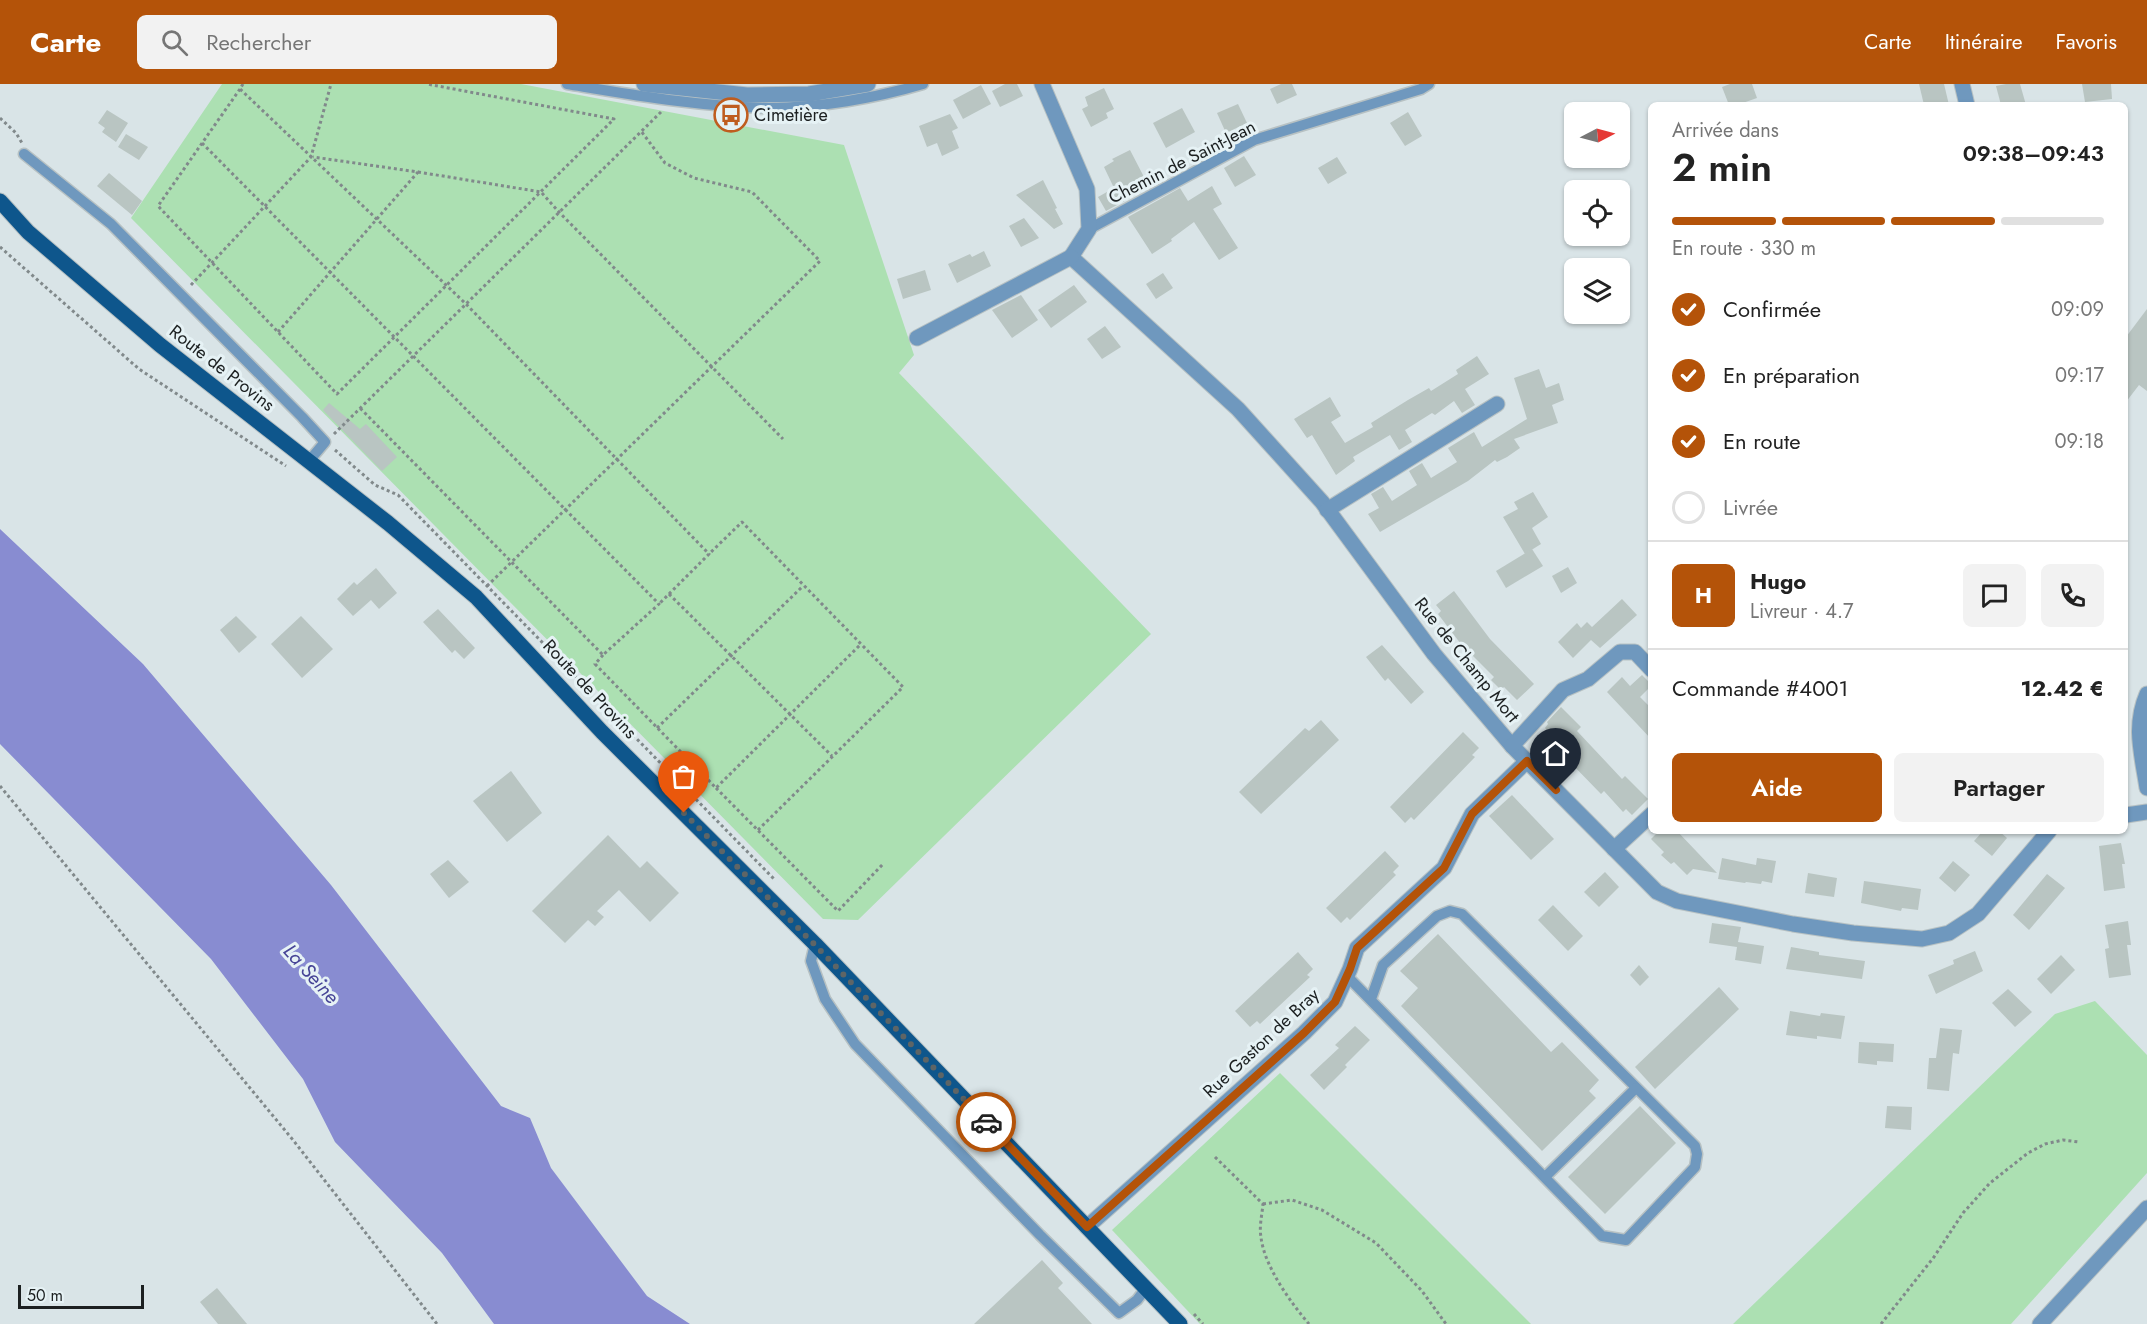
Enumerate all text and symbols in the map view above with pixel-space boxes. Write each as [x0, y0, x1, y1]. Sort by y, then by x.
search box [137, 15, 557, 69]
text: Carte [30, 22, 101, 63]
icon: search [158, 26, 191, 59]
text: Rechercher [206, 26, 311, 58]
text: Carte [1864, 27, 1912, 57]
text: Itinéraire [1945, 27, 2023, 57]
text: Favoris [2056, 27, 2117, 57]
bus stop icon: Cimetière [713, 97, 749, 133]
place label: Cimetière [754, 102, 828, 128]
north arrow [1564, 102, 1630, 168]
map controls [1564, 102, 1630, 324]
street label: Chemin de Saint-Jean [1104, 114, 1260, 210]
text: Arrivée dans [1672, 116, 1779, 145]
text: 09:38–09:43 [1963, 137, 2104, 169]
text: 2 min [1672, 139, 1772, 196]
button: locate [1564, 180, 1630, 246]
text: En route · 330 m [1672, 234, 1816, 263]
button: layers [1564, 258, 1630, 324]
icon: check [1672, 293, 1705, 326]
text: Confirmée [1723, 293, 1821, 325]
text: 09:09 [2051, 295, 2104, 324]
street label: Route de Provins [164, 318, 280, 418]
icon: check [1672, 359, 1705, 392]
text: En préparation [1723, 359, 1860, 391]
text: 09:17 [2055, 361, 2104, 390]
icon: check [1672, 425, 1705, 458]
text: En route [1723, 425, 1801, 457]
text: 09:18 [2055, 427, 2104, 456]
text: Livrée [1723, 491, 1778, 523]
button: chat [1963, 564, 2026, 627]
button: phone [2041, 564, 2104, 627]
text: Hugo [1750, 565, 1806, 597]
text: H [1695, 579, 1712, 611]
street label: Rue de Champ Mort [1408, 592, 1526, 729]
text: Livreur · 4.7 [1750, 597, 1853, 626]
street label: Route de Provins [537, 633, 643, 745]
text: Commande #4001 [1672, 672, 1848, 704]
text: 12.42 € [2020, 672, 2104, 704]
pin [1530, 728, 1581, 790]
icon: home [1539, 737, 1572, 770]
pin [658, 751, 709, 813]
button: Aide [1672, 753, 1882, 822]
button: Partager [1894, 753, 2104, 822]
icon: bag [667, 760, 700, 793]
water label: La Seine [276, 938, 346, 1010]
street label: Rue Gaston de Bray [1197, 982, 1325, 1104]
courier [956, 1092, 1016, 1152]
icon: car [970, 1106, 1003, 1139]
scale bar [18, 1282, 144, 1310]
text: 50 m [27, 1284, 63, 1307]

